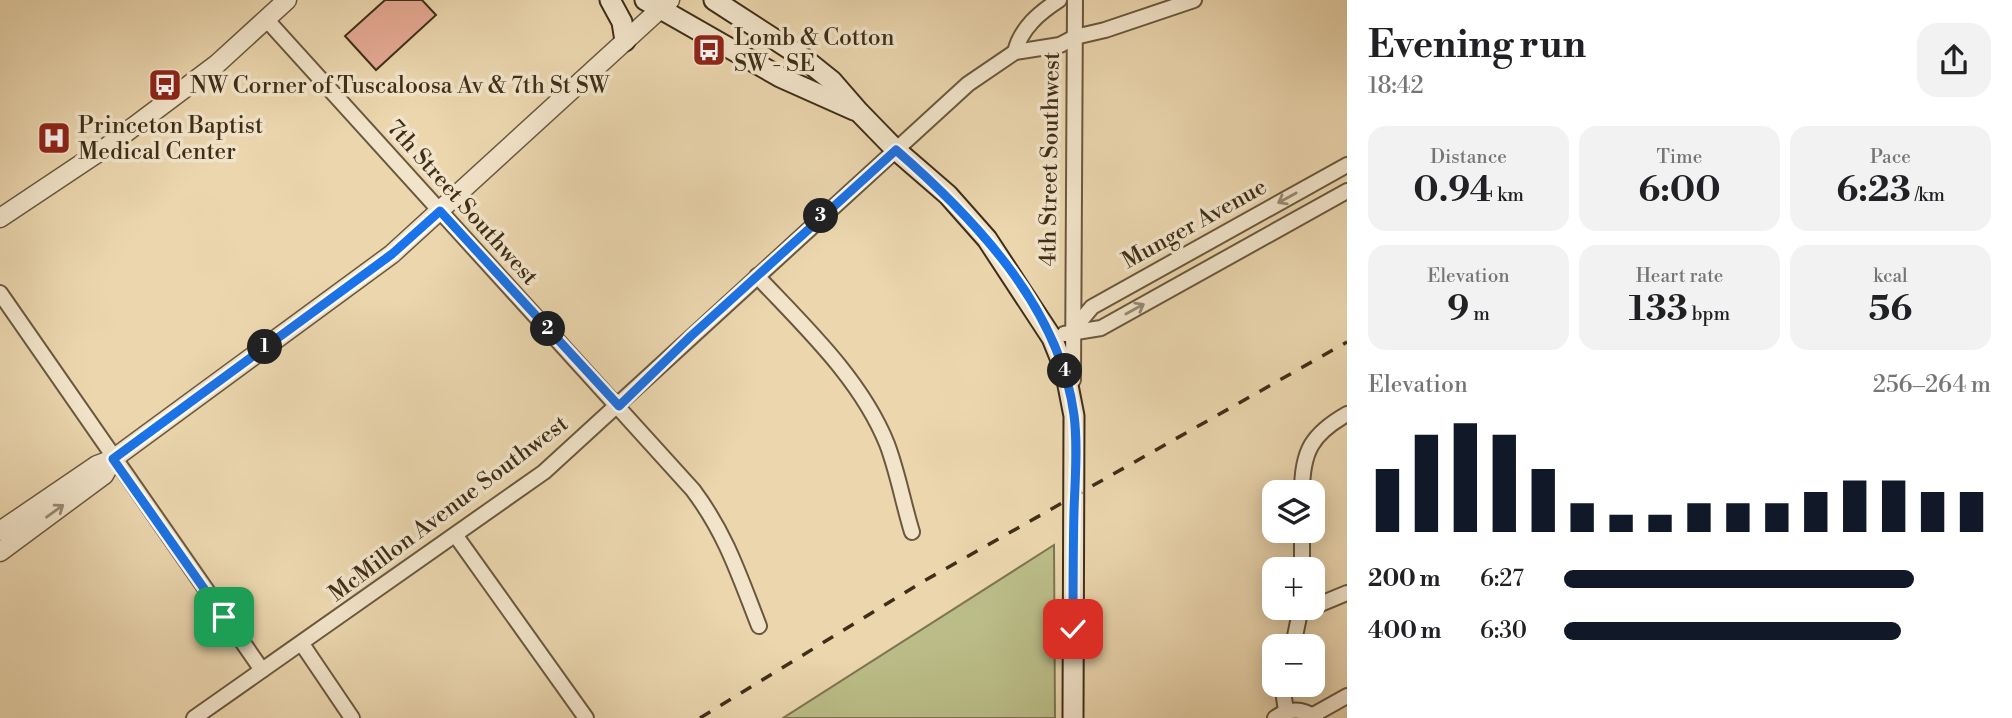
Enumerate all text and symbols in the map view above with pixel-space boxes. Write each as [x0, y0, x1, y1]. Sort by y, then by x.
text: Evening run [1368, 22, 1586, 69]
button: share [1917, 23, 1991, 97]
place label: Lomb & Cotton SW - SE [734, 24, 895, 78]
bus stop icon: Lomb & Cotton SW - SE [690, 31, 728, 69]
street label: 4th Street Southwest [1034, 51, 1066, 267]
bus stop icon: NW Corner of Tuscaloosa Av & 7th St SW [146, 66, 184, 104]
place label: NW Corner of Tuscaloosa Av & 7th St SW [190, 72, 610, 100]
text: 18:42 [1368, 72, 1424, 100]
place label: Princeton Baptist Medical Center [78, 112, 263, 166]
street label: 7th Street Southwest [381, 114, 544, 291]
hospital icon: Princeton Baptist Medical Center [35, 119, 73, 157]
text: Distance [1430, 145, 1507, 169]
text: Time [1657, 145, 1702, 169]
text: Pace [1870, 145, 1911, 169]
text: 0.94 [1413, 169, 1493, 212]
text: 6:00 [1638, 169, 1721, 212]
text: 6:23 [1836, 169, 1911, 212]
street label: Munger Avenue [1117, 173, 1272, 275]
text: km [1493, 183, 1524, 207]
text: /km [1911, 183, 1945, 207]
one-way arrow [1278, 191, 1298, 205]
pin: 3 [804, 198, 838, 234]
text: 3 [815, 203, 826, 227]
text: Elevation [1427, 264, 1510, 288]
text: Heart rate [1636, 264, 1723, 288]
text: kcal [1873, 264, 1908, 288]
text: 9 [1447, 288, 1469, 331]
text: 133 [1629, 288, 1688, 331]
text: 56 [1869, 288, 1912, 331]
one-way arrow [1124, 302, 1144, 316]
text: m [1469, 302, 1490, 326]
text: bpm [1688, 302, 1730, 326]
pin: 2 [530, 312, 566, 346]
text: 2 [542, 316, 553, 340]
pin: 1 [247, 330, 282, 364]
text: 1 [260, 334, 269, 358]
pin: 4 [1048, 354, 1082, 388]
text: 4 [1058, 358, 1071, 382]
text: Elevation [1368, 371, 1468, 399]
text: 256–264 m [1873, 371, 1991, 399]
street label: McMillon Avenue Southwest [323, 410, 574, 608]
map controls [1262, 480, 1325, 697]
button: layers [1262, 480, 1325, 543]
one-way arrow [45, 504, 64, 518]
button: + [1262, 557, 1325, 620]
text: 200 m [1368, 565, 1440, 593]
text: 6:27 [1480, 565, 1524, 593]
pin [194, 587, 254, 647]
icon: arrive [205, 598, 243, 636]
pin [1043, 599, 1103, 659]
icon: check [1054, 610, 1092, 648]
text: 400 m [1368, 617, 1441, 645]
text: 6:30 [1480, 617, 1527, 645]
button: − [1262, 634, 1325, 697]

